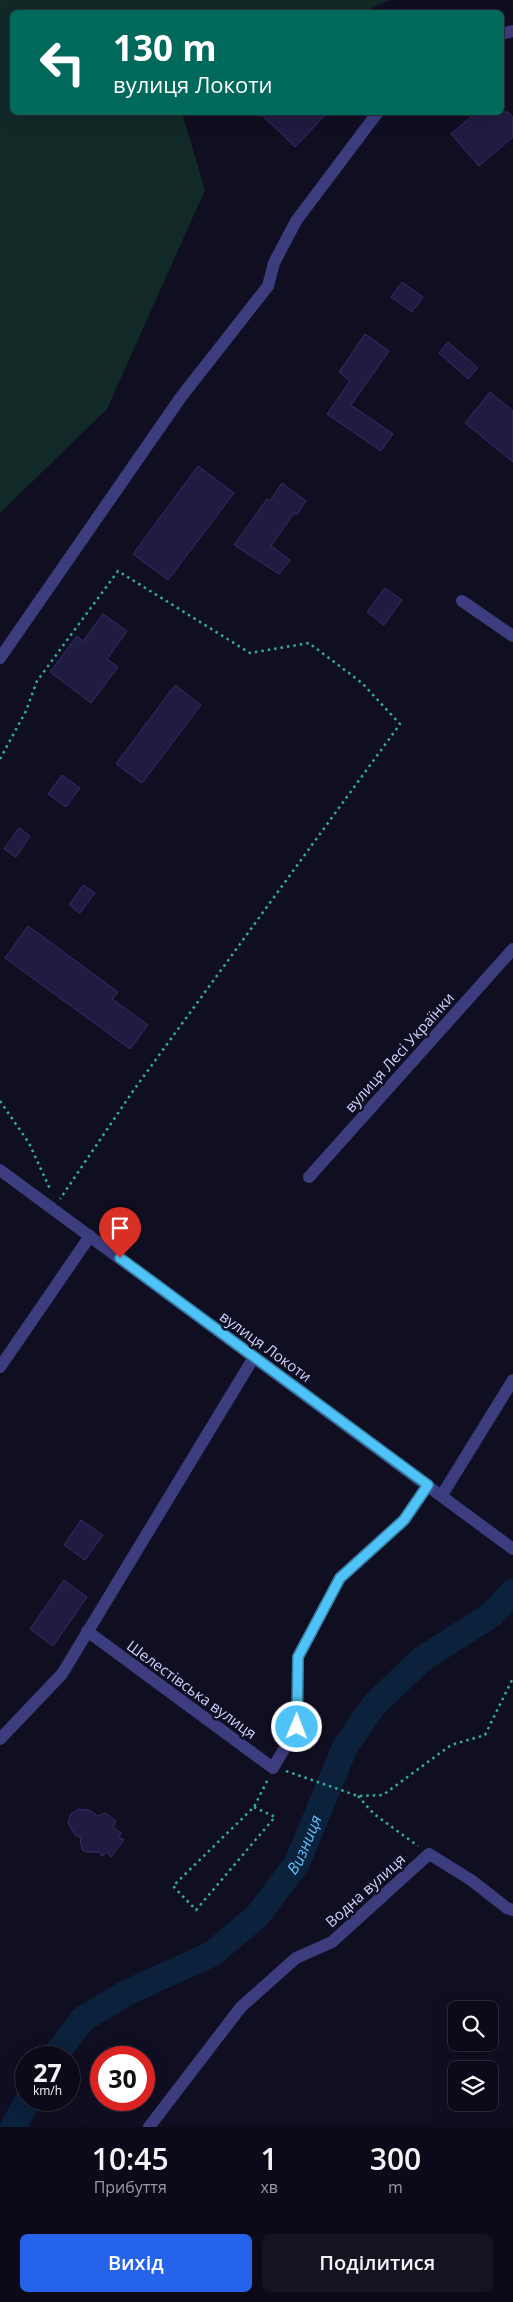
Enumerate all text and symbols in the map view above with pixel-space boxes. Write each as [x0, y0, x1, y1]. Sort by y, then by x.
text: 130 m [113, 24, 217, 71]
icon: left [30, 30, 95, 95]
text: вулиця Локоти [113, 69, 273, 99]
street label: вулиця Лесі Українки [340, 988, 458, 1116]
pin [99, 1207, 141, 1258]
icon: arrive [106, 1214, 134, 1242]
street label: вулиця Локоти [216, 1306, 316, 1386]
street label: Шелестівська вулиця [123, 1635, 261, 1743]
position arrow [270, 1700, 322, 1752]
water label: Визниця [281, 1812, 327, 1879]
street label: Водна вулиця [321, 1849, 409, 1931]
map controls [448, 2001, 498, 2111]
button: search [448, 2001, 498, 2051]
speed limit sign: 30 [90, 2046, 155, 2111]
text: 27 [33, 2055, 62, 2089]
button: layers [448, 2061, 498, 2111]
text: km/h [33, 2082, 62, 2099]
text: 10:45 [92, 2138, 169, 2179]
text: 1 [261, 2138, 278, 2179]
text: 300 [370, 2138, 421, 2179]
text: Прибуття [94, 2176, 167, 2198]
text: хв [260, 2176, 278, 2198]
text: m [388, 2176, 403, 2198]
button: Вихід [20, 2234, 252, 2292]
button: Поділитися [262, 2234, 493, 2292]

